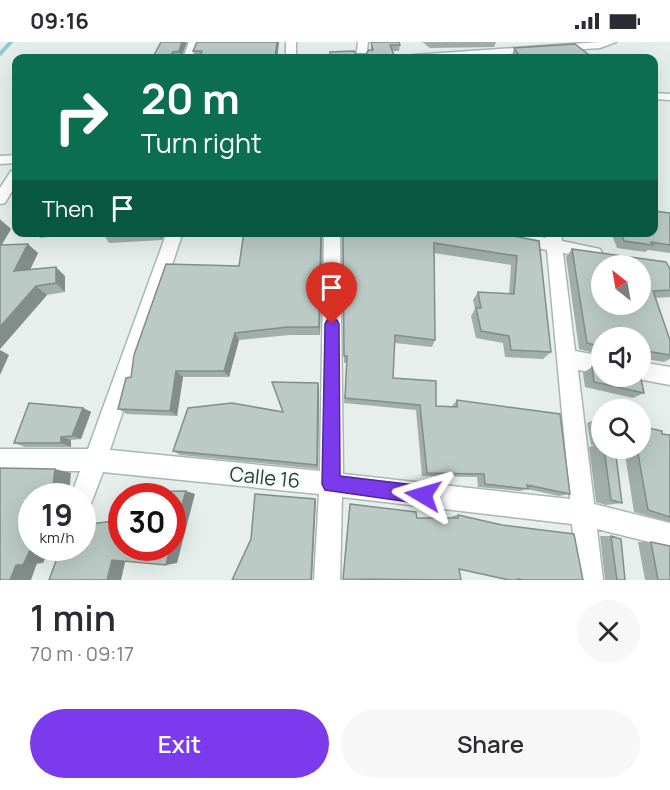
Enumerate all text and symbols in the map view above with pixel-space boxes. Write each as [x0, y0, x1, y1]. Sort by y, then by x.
text: 09:16 [30, 6, 89, 36]
text: 20 m [141, 69, 240, 127]
icon: right [42, 78, 120, 156]
text: Turn right [141, 124, 262, 161]
icon: arrive [106, 192, 139, 225]
text: Then [42, 194, 94, 224]
north arrow [591, 255, 651, 315]
map controls [591, 255, 651, 459]
pin [306, 262, 357, 324]
icon: arrive [315, 271, 348, 304]
button: sound [591, 327, 651, 387]
button: search [591, 399, 651, 459]
street label: Calle 16 [228, 460, 302, 494]
position arrow [391, 463, 455, 527]
speed limit sign: 30 [108, 483, 186, 561]
text: 19 [41, 494, 73, 535]
text: km/h [40, 527, 74, 548]
text: 1 min [30, 593, 116, 642]
button: close [577, 600, 640, 663]
text: 70 m · 09:17 [30, 640, 134, 667]
button: Exit [30, 709, 329, 778]
button: Share [341, 709, 640, 778]

